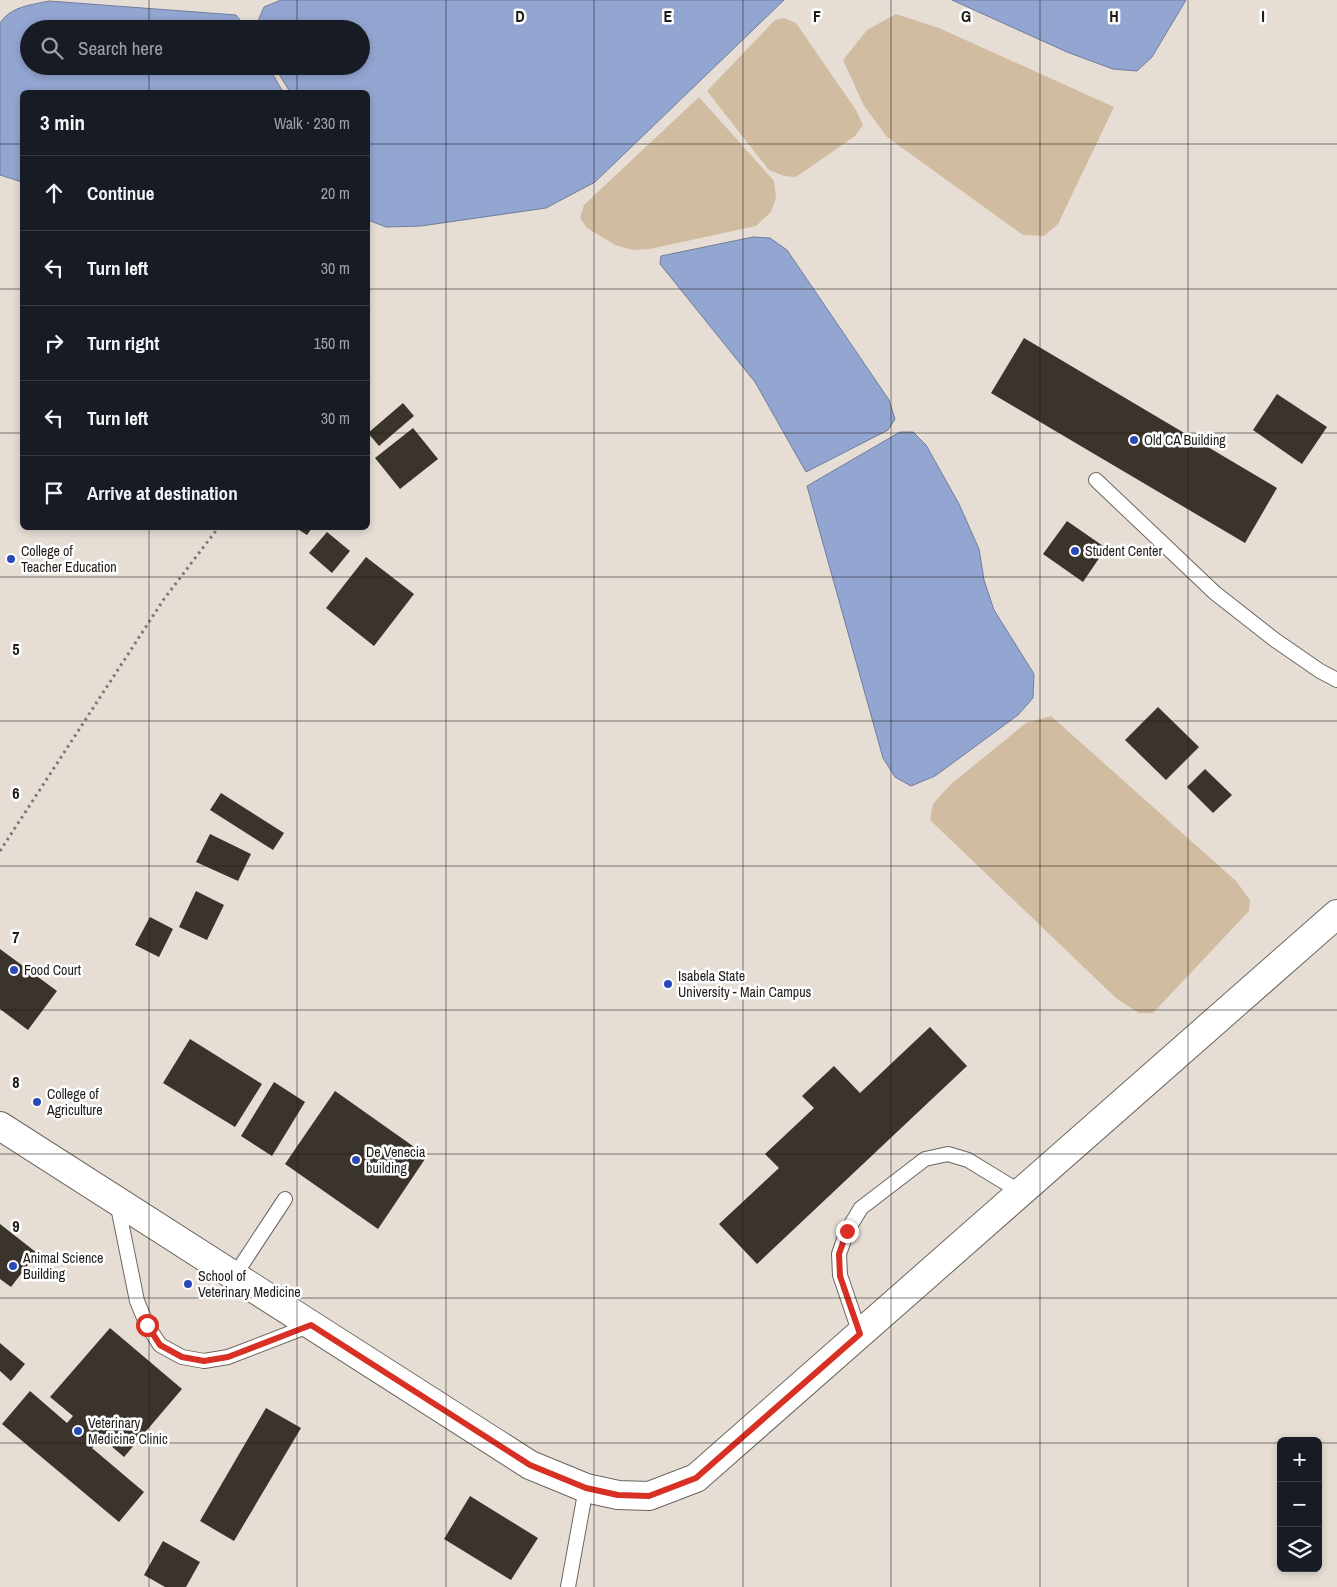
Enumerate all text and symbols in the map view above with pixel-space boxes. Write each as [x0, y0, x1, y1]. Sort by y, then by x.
text: D [515, 5, 525, 27]
text: E [664, 5, 673, 27]
text: F [813, 5, 821, 27]
text: G [961, 5, 971, 27]
text: H [1109, 5, 1119, 27]
text: I [1261, 5, 1265, 27]
search box [20, 20, 370, 75]
icon: search [38, 34, 66, 62]
text: Search here [78, 35, 163, 61]
text: 3 min [40, 108, 85, 137]
text: Walk · 230 m [274, 112, 350, 134]
icon: ahead [40, 179, 68, 207]
text: Continue [87, 180, 155, 206]
text: 20 m [321, 182, 350, 204]
icon: left [40, 254, 68, 282]
text: Turn left [87, 255, 148, 281]
text: 30 m [321, 257, 350, 279]
icon: right [40, 329, 68, 357]
text: Turn right [87, 330, 159, 356]
text: 150 m [314, 332, 350, 354]
icon: left [40, 404, 68, 432]
text: Turn left [87, 405, 148, 431]
text: 30 m [321, 407, 350, 429]
place label: Old CA Building [1144, 431, 1226, 449]
marker: Old CA Building [1128, 434, 1140, 446]
icon: arrive [40, 479, 68, 507]
text: Arrive at destination [87, 480, 238, 506]
place label: College of Teacher Education [21, 542, 117, 576]
place label: Student Center [1085, 542, 1162, 560]
marker: Student Center [1069, 545, 1081, 557]
marker: College of Teacher Education [5, 553, 17, 565]
text: 5 [12, 638, 20, 660]
text: 6 [12, 782, 20, 804]
text: 7 [12, 926, 20, 948]
place label: Food Court [24, 961, 81, 979]
marker: Food Court [8, 964, 20, 976]
place label: Isabela State University - Main Campus [678, 967, 812, 1001]
marker: Isabela State University - Main Campus [662, 978, 674, 990]
text: 8 [12, 1071, 20, 1093]
place label: College of Agriculture [46, 1085, 103, 1119]
marker: College of Agriculture [31, 1096, 43, 1108]
place label: De Venecia building [366, 1143, 426, 1177]
marker: De Venecia building [350, 1154, 362, 1166]
text: 9 [12, 1215, 20, 1237]
route end [836, 1220, 859, 1243]
place label: Animal Science Building [22, 1249, 103, 1283]
marker: Animal Science Building [7, 1260, 19, 1272]
place label: School of Veterinary Medicine [198, 1267, 301, 1301]
marker: School of Veterinary Medicine [182, 1278, 194, 1290]
route start [136, 1314, 159, 1337]
place label: Veterinary Medicine Clinic [88, 1414, 168, 1448]
marker: Veterinary Medicine Clinic [72, 1425, 84, 1437]
map controls [1277, 1437, 1322, 1572]
button: + [1277, 1437, 1322, 1482]
button: − [1277, 1482, 1322, 1527]
button: layers [1277, 1527, 1322, 1572]

